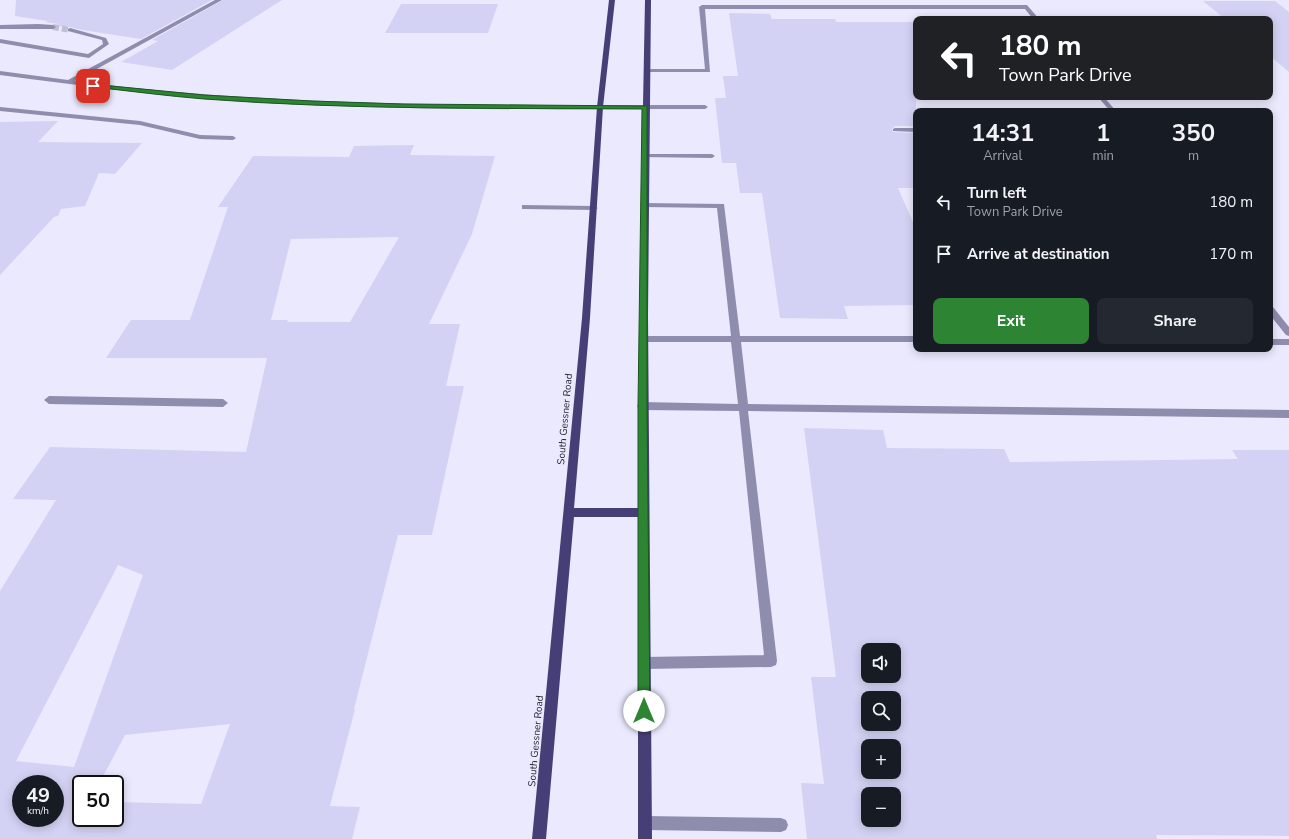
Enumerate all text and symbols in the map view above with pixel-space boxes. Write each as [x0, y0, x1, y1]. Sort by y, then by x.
text: 180 m [999, 27, 1082, 65]
icon: left [933, 32, 985, 84]
text: Town Park Drive [999, 63, 1132, 87]
pin [76, 69, 110, 103]
icon: arrive [82, 75, 104, 97]
text: 14:31 [971, 117, 1034, 149]
text: 1 [1096, 117, 1110, 149]
text: 350 [1172, 117, 1215, 149]
text: Arrival [983, 147, 1022, 165]
text: min [1092, 147, 1114, 165]
text: m [1188, 147, 1199, 165]
text: Turn left [967, 183, 1026, 203]
icon: left [933, 191, 955, 213]
text: 180 m [1209, 192, 1253, 212]
text: Town Park Drive [967, 203, 1063, 221]
icon: arrive [933, 243, 955, 265]
text: Arrive at destination [967, 244, 1110, 264]
text: 170 m [1209, 244, 1253, 264]
button: Exit [933, 298, 1089, 344]
button: Share [1097, 298, 1253, 344]
street label: South Gessner Road [554, 373, 576, 465]
map controls [861, 643, 901, 827]
button: sound [861, 643, 901, 683]
position arrow [623, 690, 665, 732]
button: search [861, 691, 901, 731]
street label: South Gessner Road [525, 695, 547, 787]
button: + [861, 739, 901, 779]
speed limit sign: 50 [72, 775, 124, 827]
text: 49 [26, 782, 50, 809]
button: − [861, 787, 901, 827]
text: km/h [27, 804, 49, 818]

